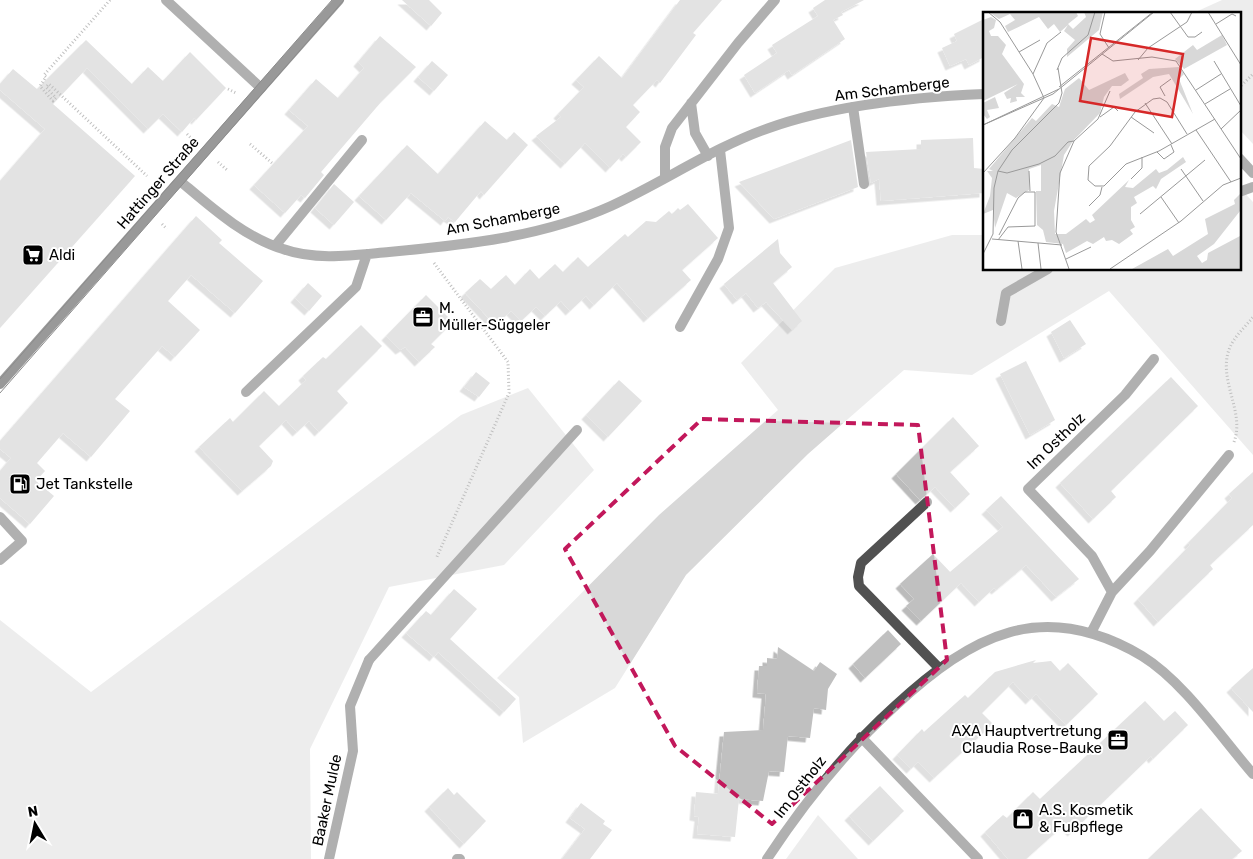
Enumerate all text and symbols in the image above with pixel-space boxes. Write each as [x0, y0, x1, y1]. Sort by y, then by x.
inset map [983, 12, 1240, 270]
street label: Am Schamberge [834, 73, 950, 105]
street label: Hattinger Straße [113, 133, 203, 233]
street label: Am Schamberge [445, 199, 561, 239]
supermarket icon: Aldi [21, 243, 45, 267]
place label: Aldi [49, 246, 75, 264]
place label: M. Müller-Süggeler [439, 299, 550, 334]
office icon: M. Müller-Süggeler [411, 305, 435, 329]
street label: Im Ostholz [1023, 409, 1089, 473]
fuel station icon: Jet Tankstelle [8, 472, 32, 496]
place label: Jet Tankstelle [36, 475, 133, 493]
place label: AXA Hauptvertretung Claudia Rose-Bauke [952, 722, 1102, 757]
office icon: AXA Hauptvertretung Claudia Rose-Bauke [1106, 728, 1130, 752]
street label: Baaker Mulde [308, 752, 346, 848]
street label: Im Ostholz [770, 752, 830, 822]
north arrow [10, 799, 60, 849]
place label: A.S. Kosmetik & Fußpflege [1039, 801, 1134, 836]
text: N [26, 802, 39, 821]
shop icon: A.S. Kosmetik & Fußpflege [1011, 807, 1035, 831]

